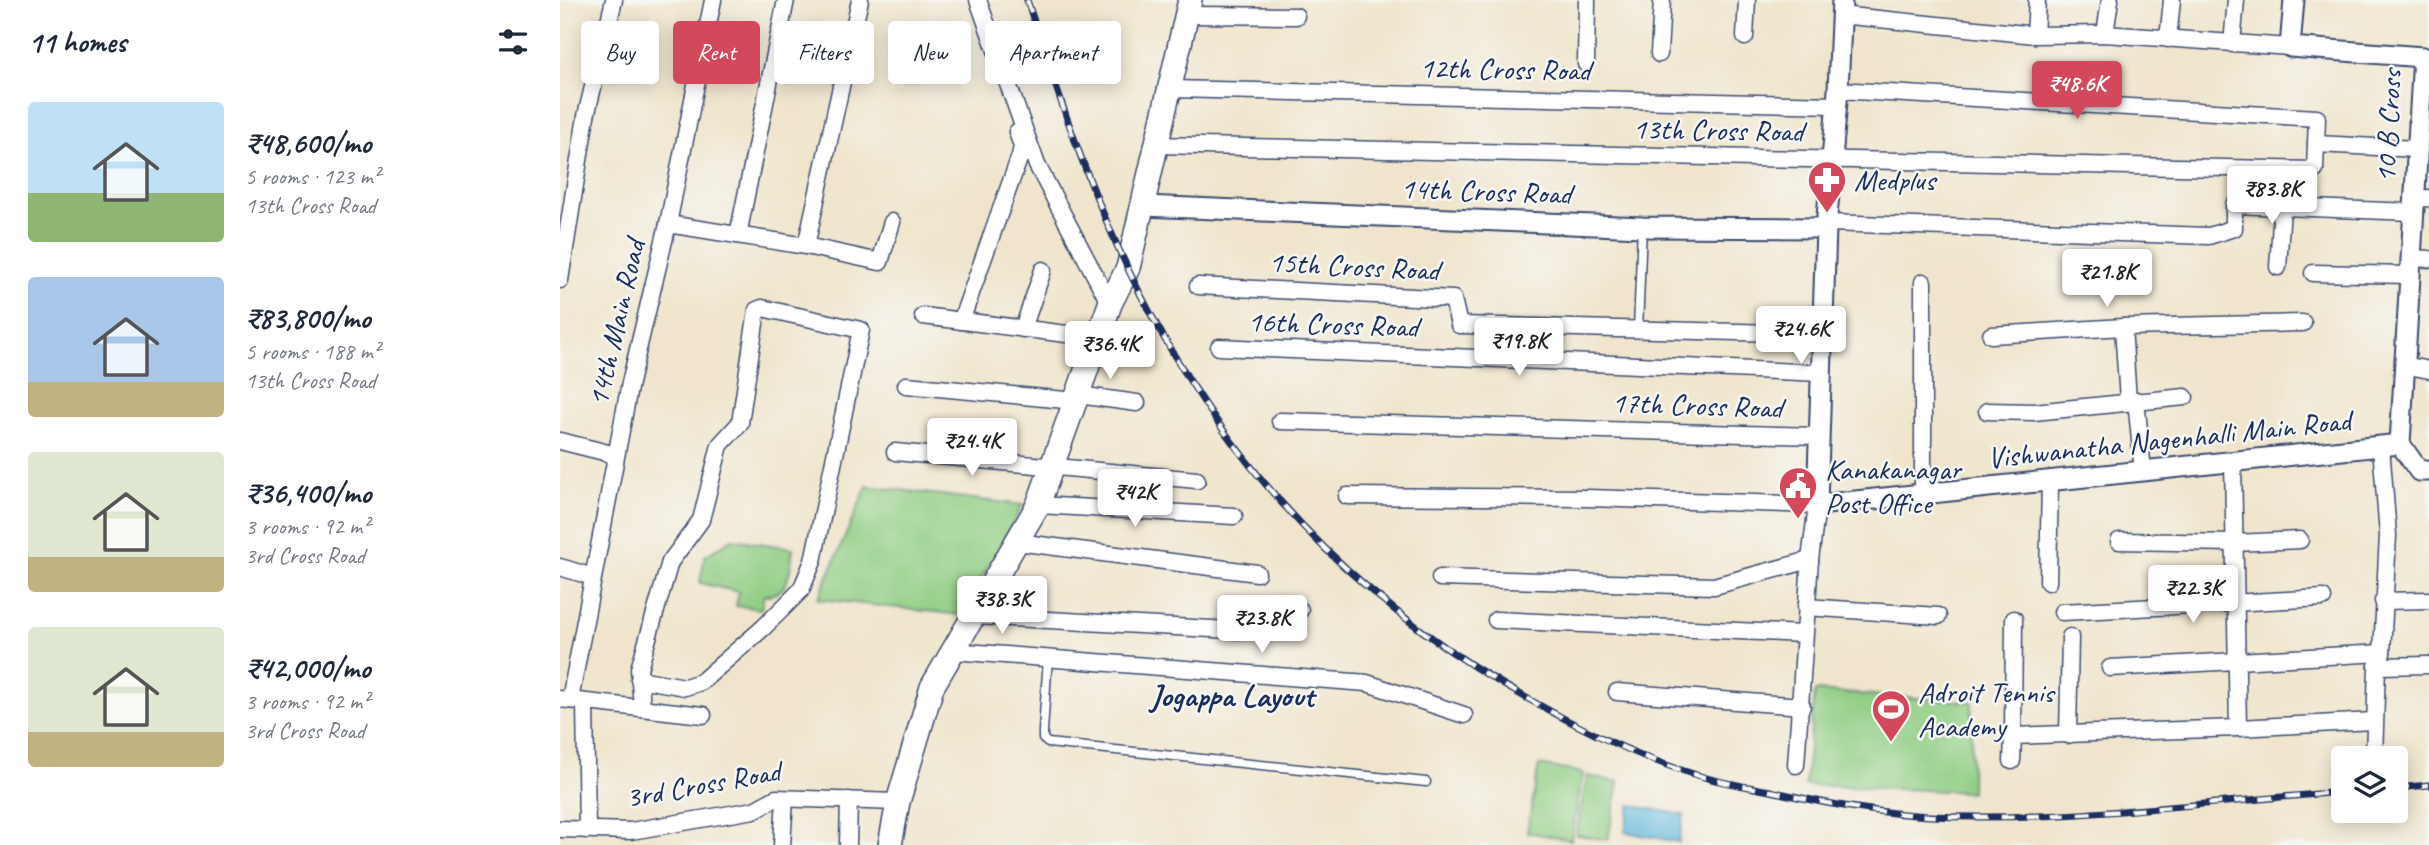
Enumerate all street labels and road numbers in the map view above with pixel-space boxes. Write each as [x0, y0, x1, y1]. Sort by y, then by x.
street label: 12th Cross Road [1419, 49, 1595, 90]
street label: 10 B Cross [2366, 66, 2410, 184]
street label: 13th Cross Road [1632, 110, 1808, 151]
street label: 14th Cross Road [1400, 169, 1576, 213]
street label: 14th Main Road [578, 232, 655, 410]
street label: 15th Cross Road [1268, 243, 1444, 290]
street label: 16th Cross Road [1247, 302, 1423, 346]
street label: 17th Cross Road [1611, 383, 1787, 427]
street label: Vishwanatha Nagenhalli Main Road [1986, 401, 2357, 477]
street label: 3rd Cross Road [623, 751, 787, 816]

